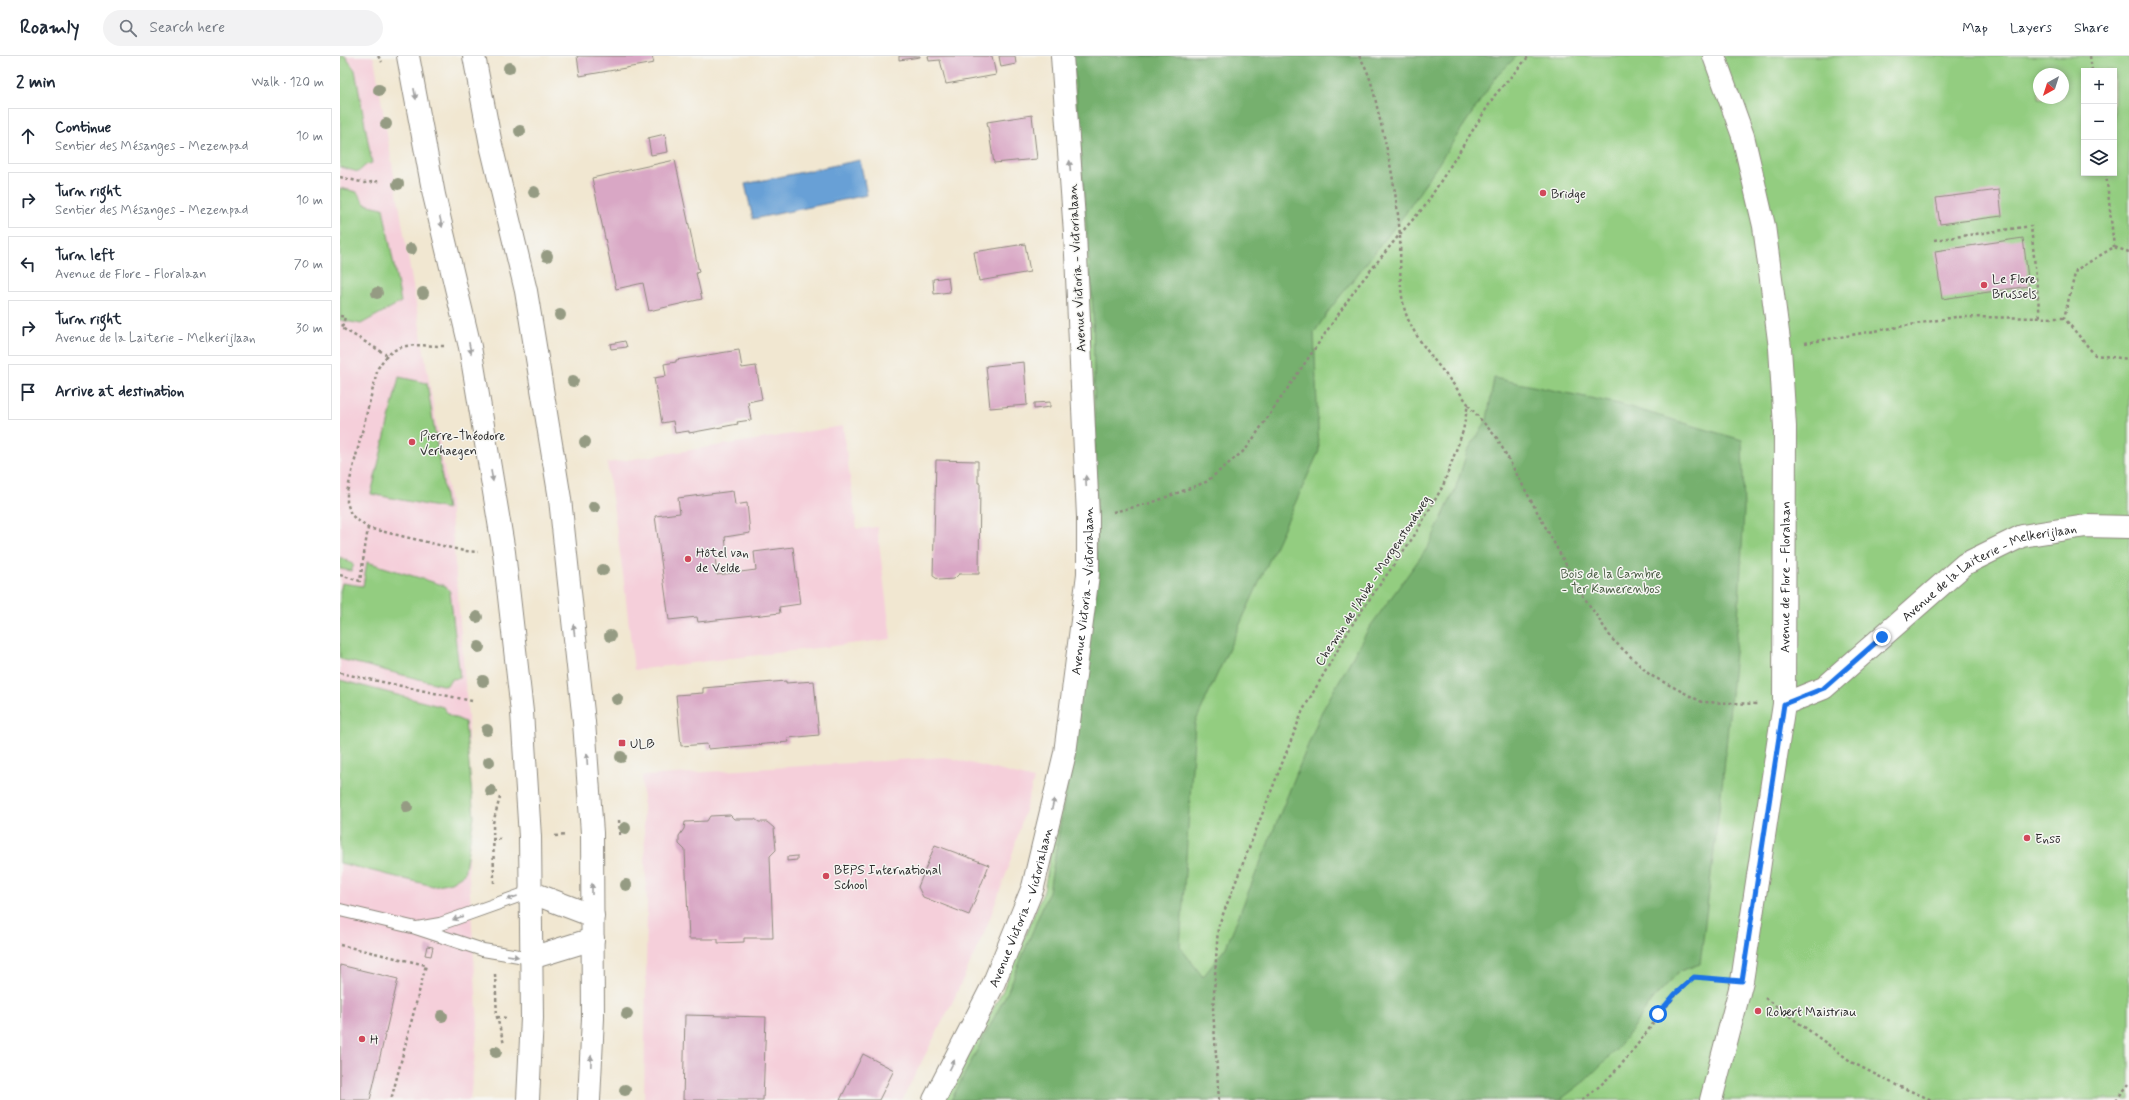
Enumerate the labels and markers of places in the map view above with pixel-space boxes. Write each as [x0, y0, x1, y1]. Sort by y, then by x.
place label: Bridge [1551, 186, 1586, 203]
marker: Bridge [1538, 188, 1548, 198]
place label: Le Flore Brussels [1992, 271, 2037, 303]
marker: Le Flore Brussels [1979, 280, 1989, 290]
place label: Pierre-Théodore Verhaegen [420, 428, 505, 460]
marker: Pierre-Théodore Verhaegen [407, 437, 417, 447]
place label: Hôtel van de Velde [696, 545, 749, 577]
marker: Hôtel van de Velde [683, 554, 693, 564]
place label: ULB [630, 736, 654, 753]
marker: ULB [617, 738, 627, 748]
place label: Ensō [2035, 831, 2061, 848]
marker: Ensō [2022, 833, 2032, 843]
place label: BEPS International School [834, 862, 941, 894]
marker: BEPS International School [821, 871, 831, 881]
place label: Robert Maistriau [1766, 1004, 1856, 1021]
marker: Robert Maistriau [1753, 1006, 1763, 1016]
place label: H [370, 1032, 379, 1049]
marker: H [357, 1034, 367, 1044]

